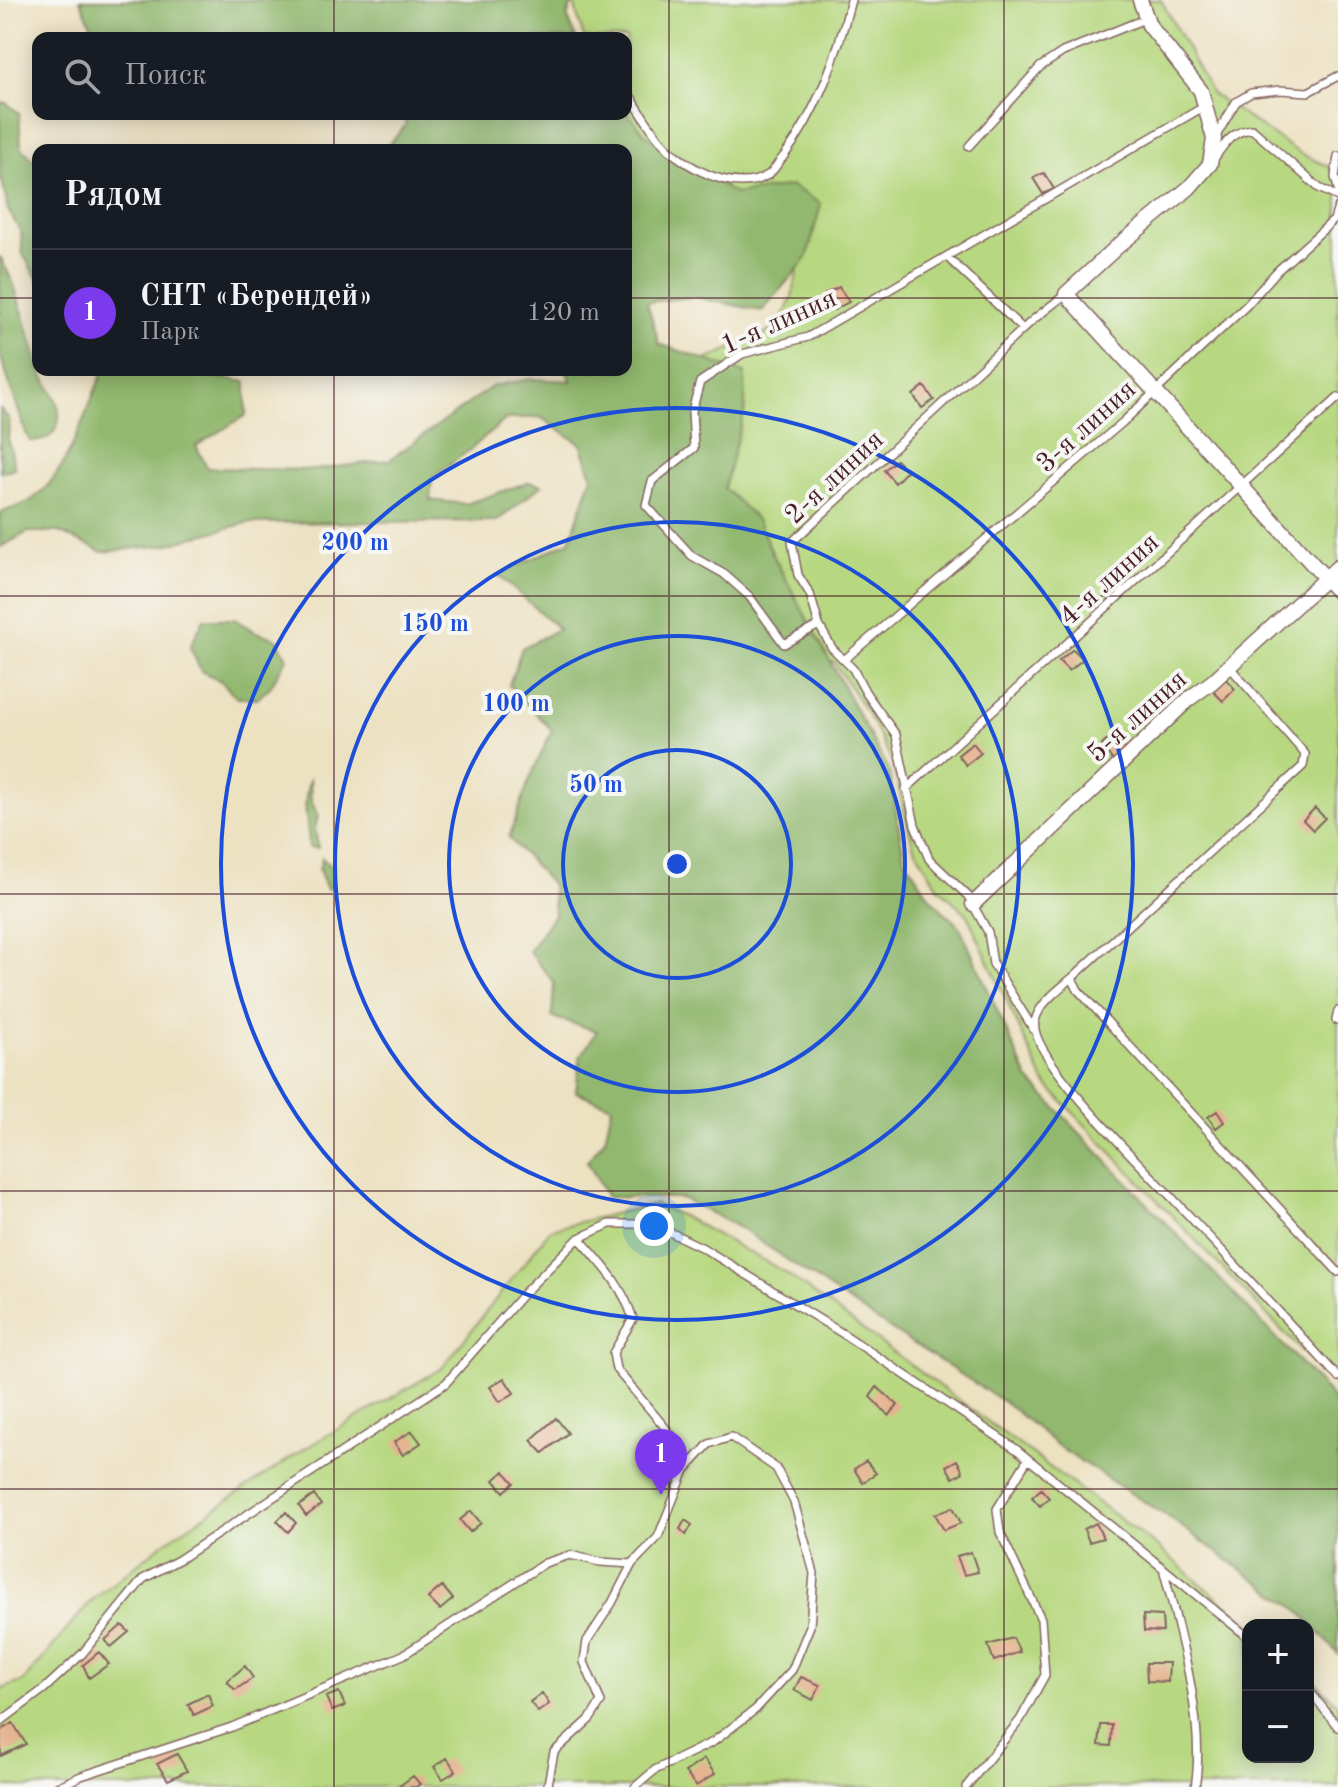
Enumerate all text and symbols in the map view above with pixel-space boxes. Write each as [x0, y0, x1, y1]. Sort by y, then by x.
search box [32, 32, 632, 120]
icon: search [60, 54, 104, 98]
text: Поиск [124, 61, 207, 91]
text: Рядом [64, 179, 163, 213]
text: СНТ «Берендей» [140, 282, 373, 312]
street label: 1-я линия [717, 285, 841, 361]
text: 1 [82, 300, 98, 326]
text: 120 m [527, 300, 600, 326]
text: Парк [140, 319, 200, 345]
street label: 3-я линия [1032, 376, 1142, 479]
street label: 2-я линия [780, 426, 890, 530]
street label: 4-я линия [1055, 529, 1165, 632]
text: 200 m [321, 532, 389, 556]
text: 150 m [401, 612, 469, 637]
street label: 5-я линия [1083, 666, 1193, 769]
text: 100 m [482, 693, 550, 717]
text: 50 m [569, 773, 623, 798]
centre of rings [663, 850, 691, 878]
your location [634, 1206, 674, 1246]
pin: 1 [635, 1429, 687, 1495]
map controls [1242, 1619, 1314, 1763]
button: + [1242, 1619, 1314, 1691]
button: − [1242, 1691, 1314, 1763]

